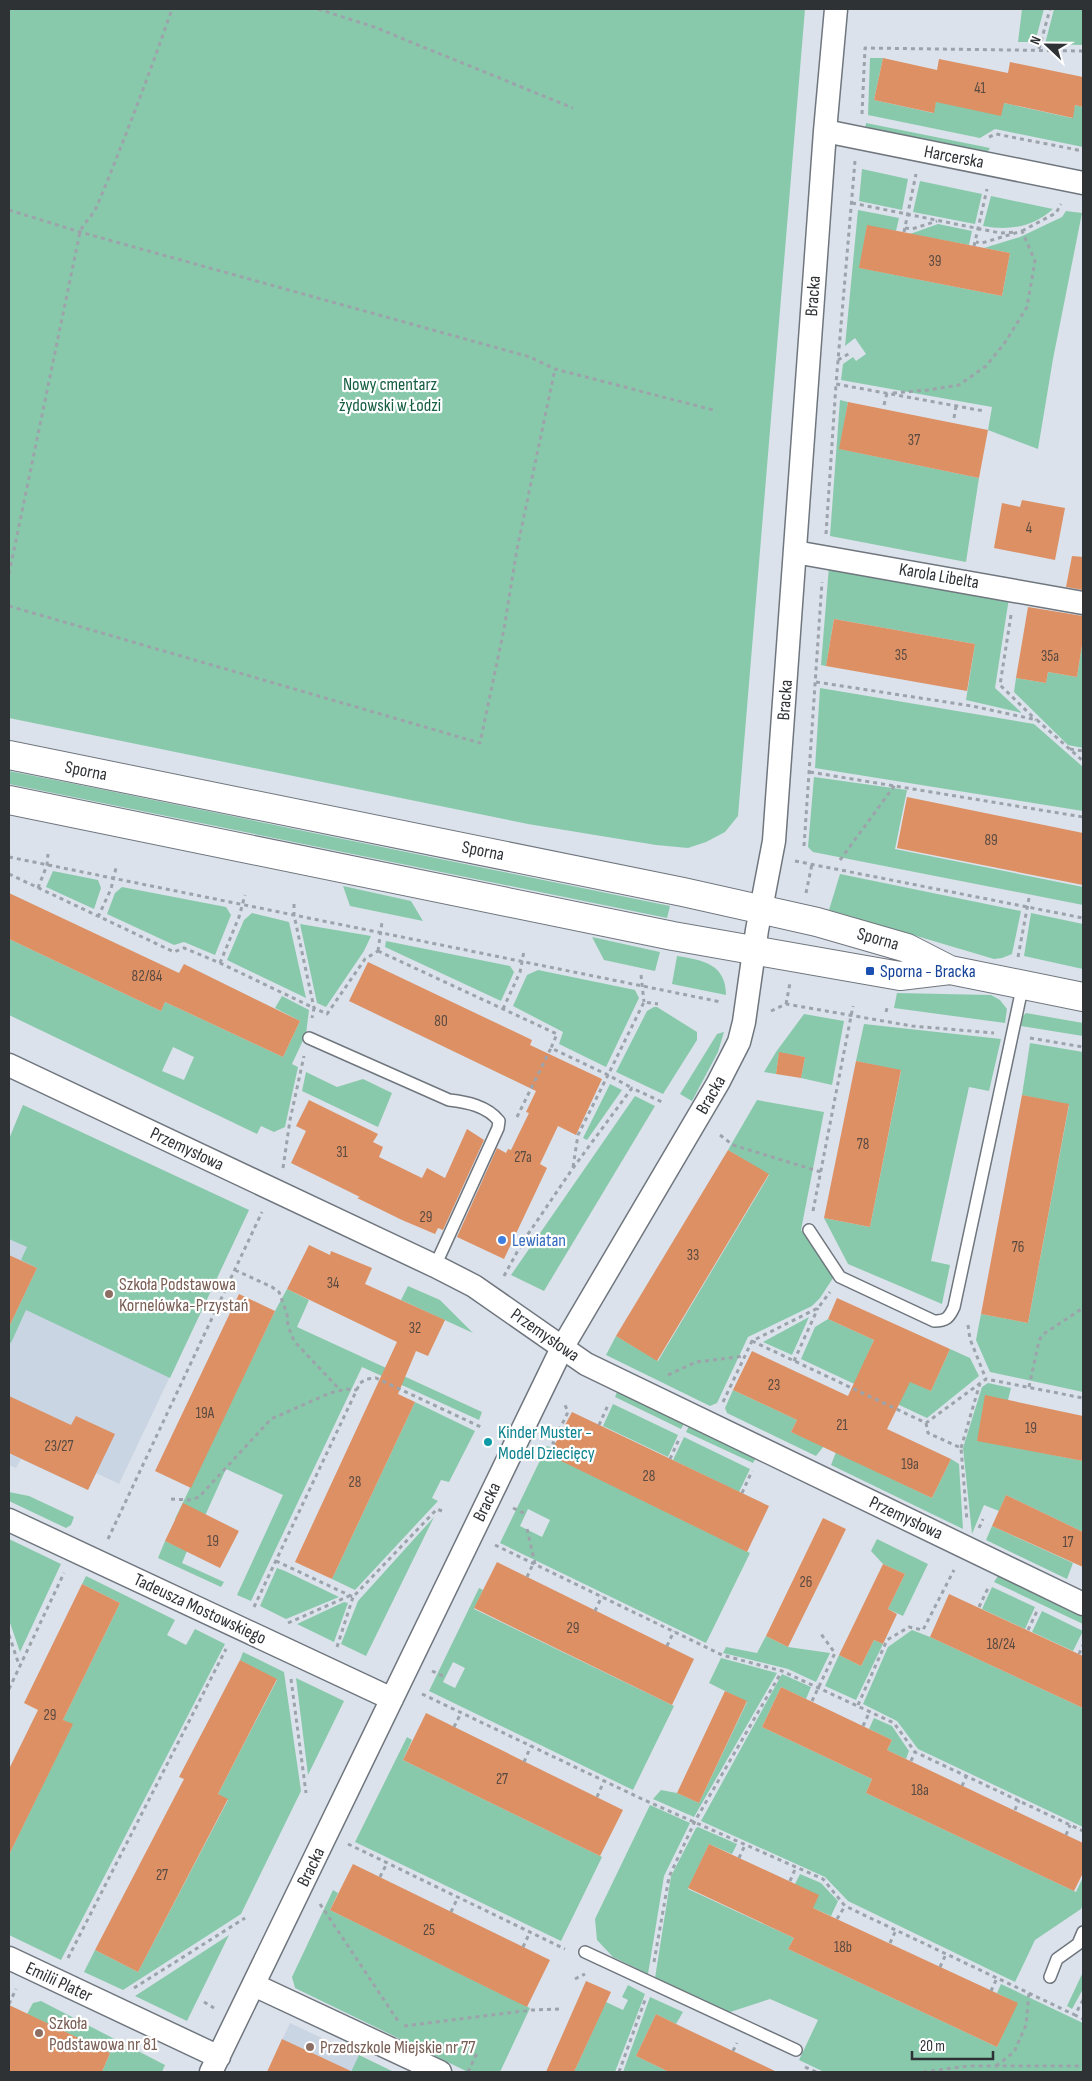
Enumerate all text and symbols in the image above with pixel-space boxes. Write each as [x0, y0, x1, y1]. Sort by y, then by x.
north arrow [1022, 20, 1072, 70]
text: N [1026, 34, 1045, 47]
house number: 41 [974, 79, 987, 98]
street label: Harcerska [922, 141, 986, 173]
house number: 39 [929, 252, 941, 271]
street label: Bracka [801, 275, 825, 317]
park label: Nowy cmentarz żydowski w Łodzi [339, 374, 441, 416]
house number: 37 [908, 431, 920, 450]
house number: 4 [1026, 519, 1032, 538]
street label: Karola Libelta [897, 559, 981, 593]
house number: 35 [895, 646, 907, 665]
house number: 35a [1041, 647, 1059, 666]
street label: Bracka [773, 679, 797, 721]
street label: Sporna [63, 757, 109, 785]
house number: 89 [984, 831, 998, 850]
street label: Sporna [460, 837, 506, 865]
street label: Sporna [855, 923, 901, 955]
place label: Sporna - Bracka [880, 961, 976, 982]
marker: Sporna - Bracka [864, 965, 876, 977]
house number: 82/84 [132, 967, 162, 986]
house number: 80 [434, 1012, 448, 1031]
street label: Bracka [692, 1072, 730, 1118]
street label: Przemysłowa [147, 1123, 227, 1175]
house number: 78 [857, 1135, 869, 1154]
house number: 31 [336, 1143, 349, 1162]
house number: 27a [514, 1148, 532, 1167]
house number: 29 [420, 1208, 432, 1227]
place label: Lewiatan [512, 1230, 566, 1251]
marker: Lewiatan [496, 1234, 508, 1246]
house number: 76 [1012, 1238, 1024, 1257]
house number: 33 [687, 1246, 699, 1265]
place label: Szkoła Podstawowa Kornelówka-Przystań [119, 1274, 248, 1316]
house number: 34 [327, 1274, 339, 1293]
marker: Szkoła Podstawowa Kornelówka-Przystań [103, 1288, 115, 1300]
street label: Przemysłowa [507, 1304, 583, 1366]
house number: 32 [409, 1319, 421, 1338]
house number: 23 [768, 1376, 780, 1395]
house number: 19A [196, 1404, 215, 1423]
house number: 21 [836, 1416, 848, 1435]
house number: 19 [1025, 1419, 1037, 1438]
place label: Kinder Muster - Model Dziecięcy [498, 1422, 595, 1464]
marker: Kinder Muster - Model Dziecięcy [482, 1436, 494, 1448]
house number: 23/27 [44, 1437, 74, 1456]
house number: 19a [901, 1455, 919, 1474]
house number: 28 [643, 1467, 655, 1486]
house number: 28 [349, 1473, 361, 1492]
street label: Bracka [469, 1479, 505, 1525]
street label: Przemysłowa [866, 1492, 946, 1544]
house number: 19 [207, 1532, 219, 1551]
house number: 17 [1062, 1533, 1074, 1552]
street label: Tadeusza Mostowskiego [130, 1569, 270, 1649]
house number: 26 [800, 1573, 812, 1592]
house number: 29 [567, 1619, 579, 1638]
house number: 18/24 [987, 1635, 1015, 1654]
house number: 29 [44, 1706, 56, 1725]
house number: 27 [496, 1770, 508, 1789]
house number: 18a [911, 1781, 929, 1800]
street label: Bracka [293, 1844, 329, 1890]
house number: 27 [156, 1866, 168, 1885]
house number: 25 [423, 1921, 435, 1940]
house number: 18b [834, 1938, 852, 1957]
street label: Emilii Plater [22, 1957, 96, 2007]
place label: Szkoła Podstawowa nr 81 [49, 2013, 158, 2055]
marker: Szkoła Podstawowa nr 81 [33, 2027, 45, 2039]
scale bar [912, 2028, 993, 2060]
place label: Przedszkole Miejskie nr 77 [320, 2037, 476, 2058]
text: 20 m [920, 2037, 945, 2056]
marker: Przedszkole Miejskie nr 77 [304, 2041, 316, 2053]

